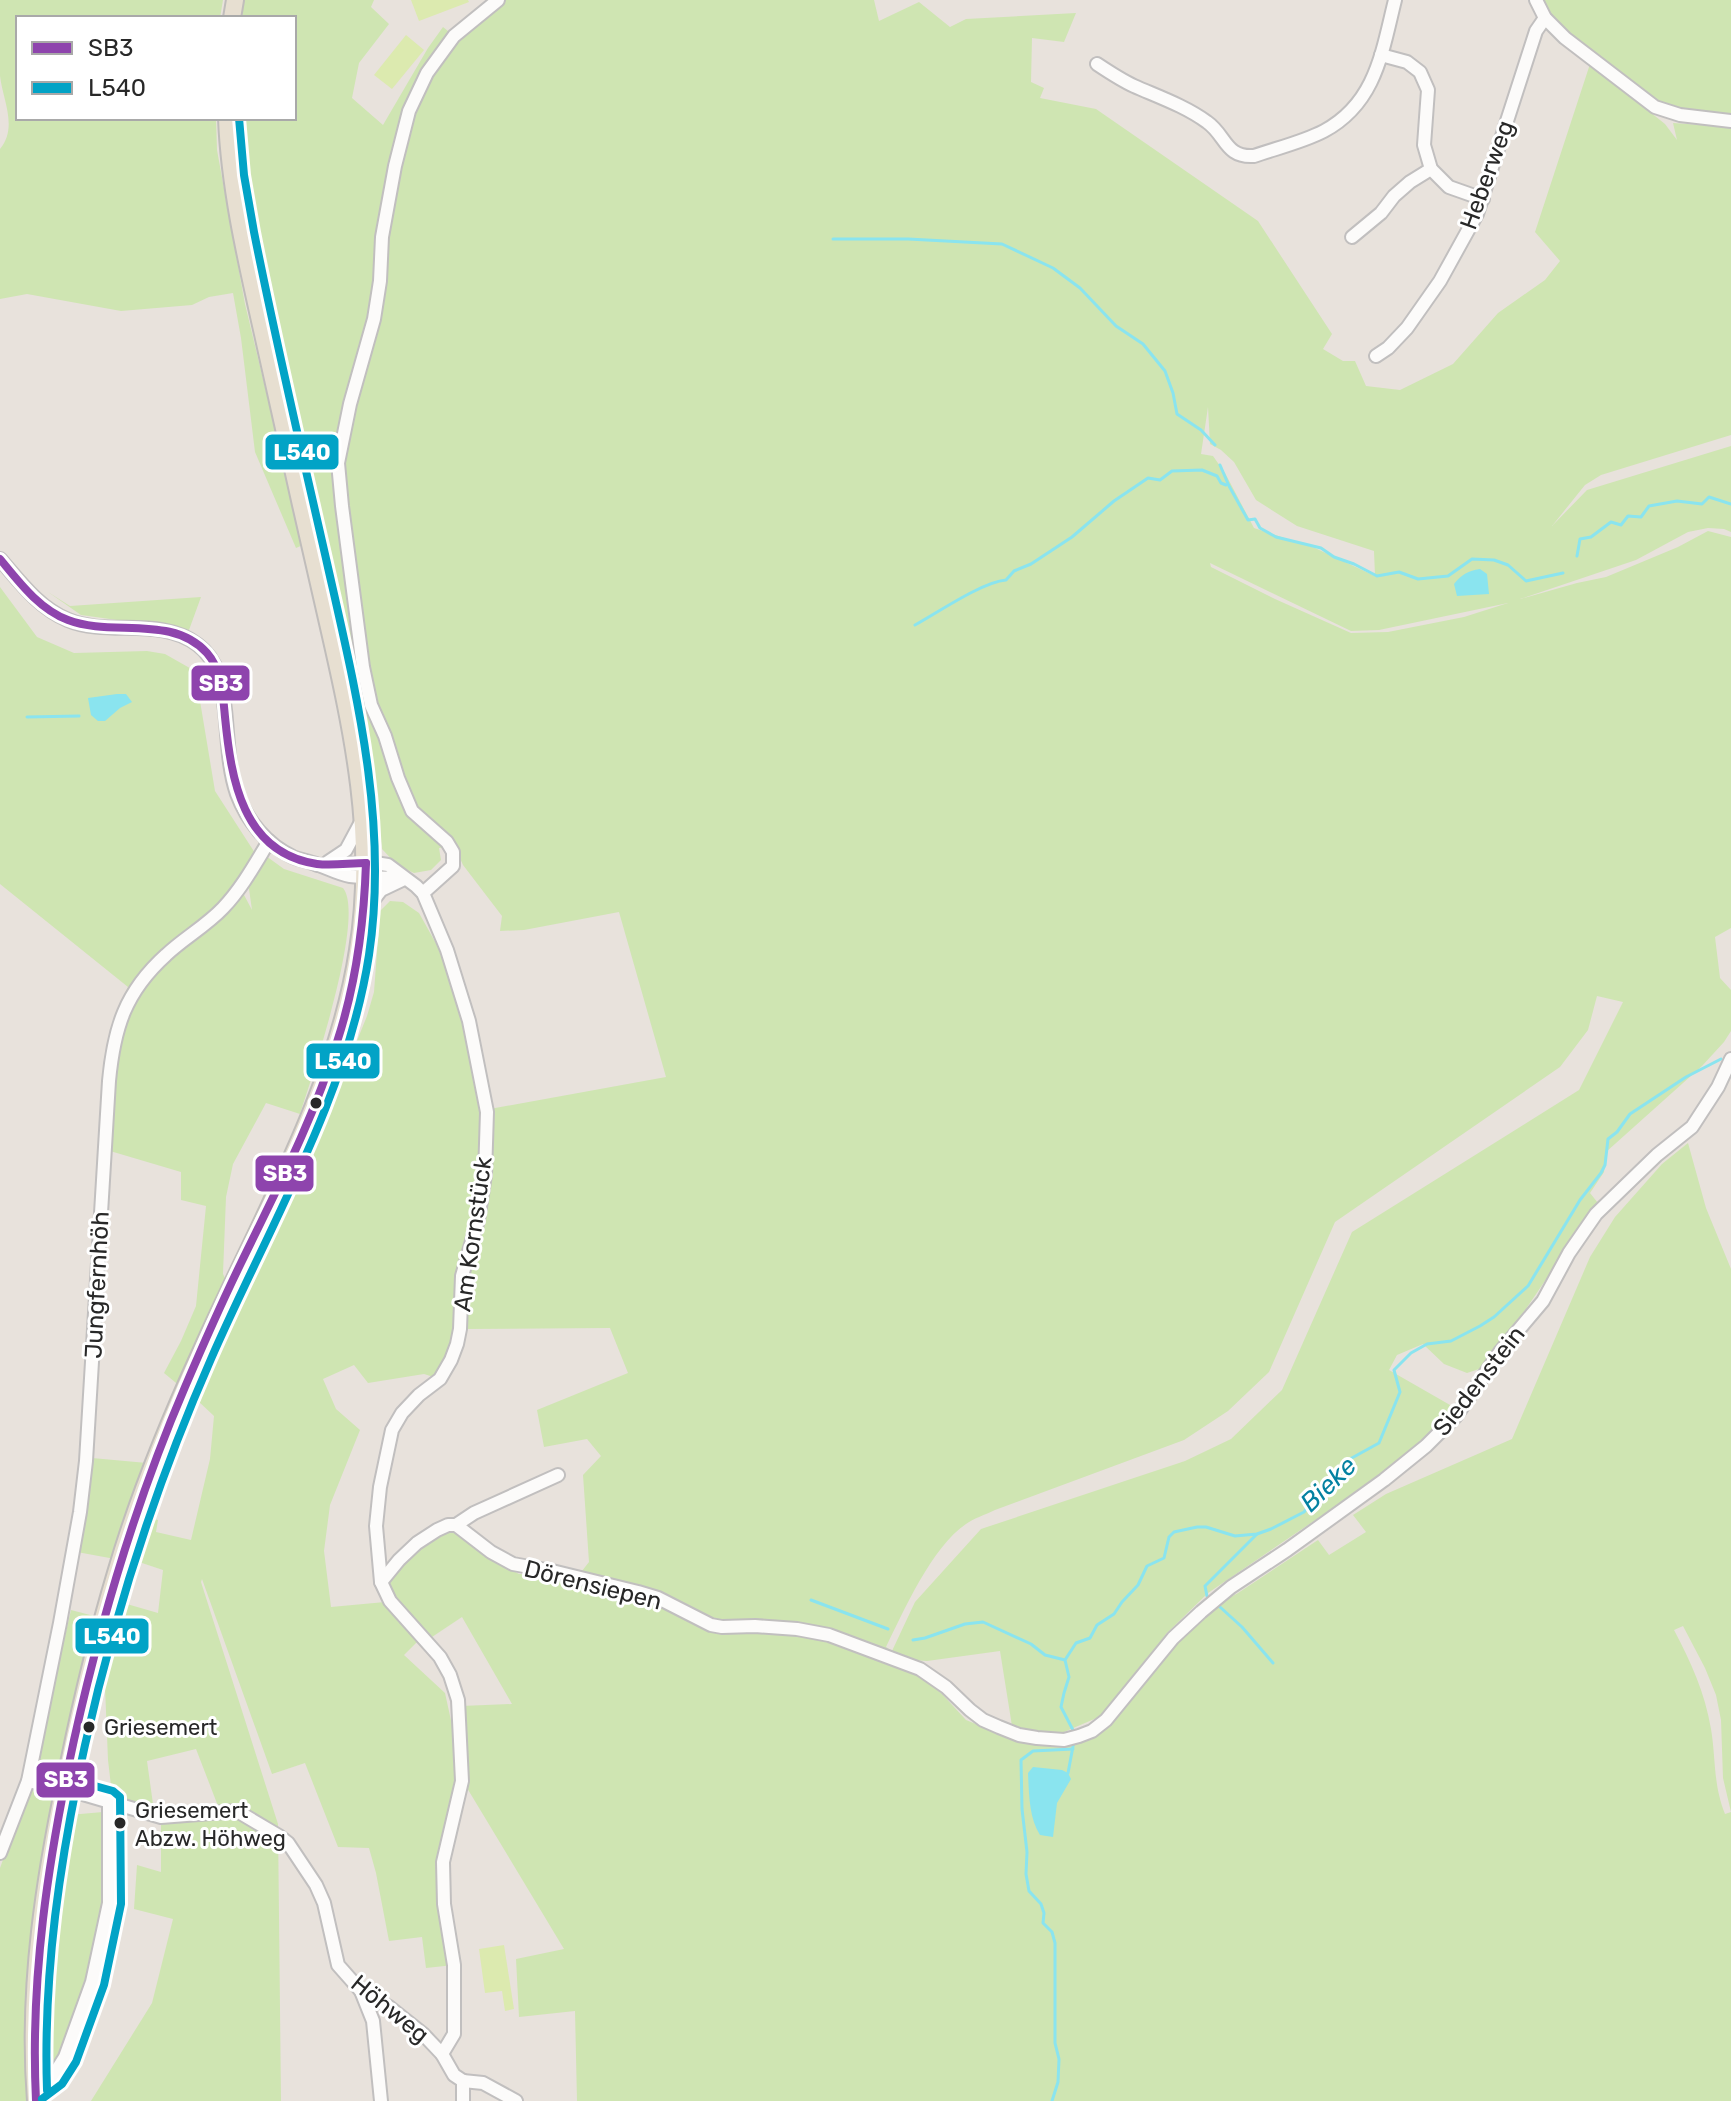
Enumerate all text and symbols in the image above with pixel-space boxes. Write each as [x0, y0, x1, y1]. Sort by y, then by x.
legend [16, 16, 296, 120]
text: SB3 [88, 34, 133, 62]
text: L540 [88, 74, 146, 102]
street label: Heberweg [1454, 117, 1520, 233]
line badge: L540 [264, 433, 340, 471]
text: L540 [273, 439, 331, 466]
line badge: SB3 [190, 664, 251, 702]
text: SB3 [199, 670, 243, 697]
line badge: L540 [305, 1042, 381, 1080]
text: L540 [314, 1048, 372, 1075]
unlabelled marker [308, 1095, 324, 1111]
line badge: SB3 [254, 1154, 315, 1193]
street label: Am Kornstück [448, 1154, 498, 1313]
text: SB3 [263, 1160, 307, 1187]
street label: Jungfernhöh [79, 1211, 115, 1359]
street label: Siedenstein [1427, 1320, 1531, 1442]
water label: Bieke [1294, 1450, 1363, 1518]
street label: Dörensiepen [521, 1554, 665, 1616]
line badge: L540 [74, 1617, 150, 1655]
text: L540 [83, 1623, 141, 1650]
place label: Griesemert [104, 1714, 218, 1741]
marker: Griesemert [81, 1719, 97, 1735]
line badge: SB3 [35, 1761, 96, 1799]
text: SB3 [44, 1766, 88, 1793]
place label: Griesemert Abzw. Höhweg [135, 1797, 286, 1852]
marker: Griesemert Abzw. Höhweg [112, 1815, 128, 1831]
street label: Höhweg [345, 1969, 435, 2049]

